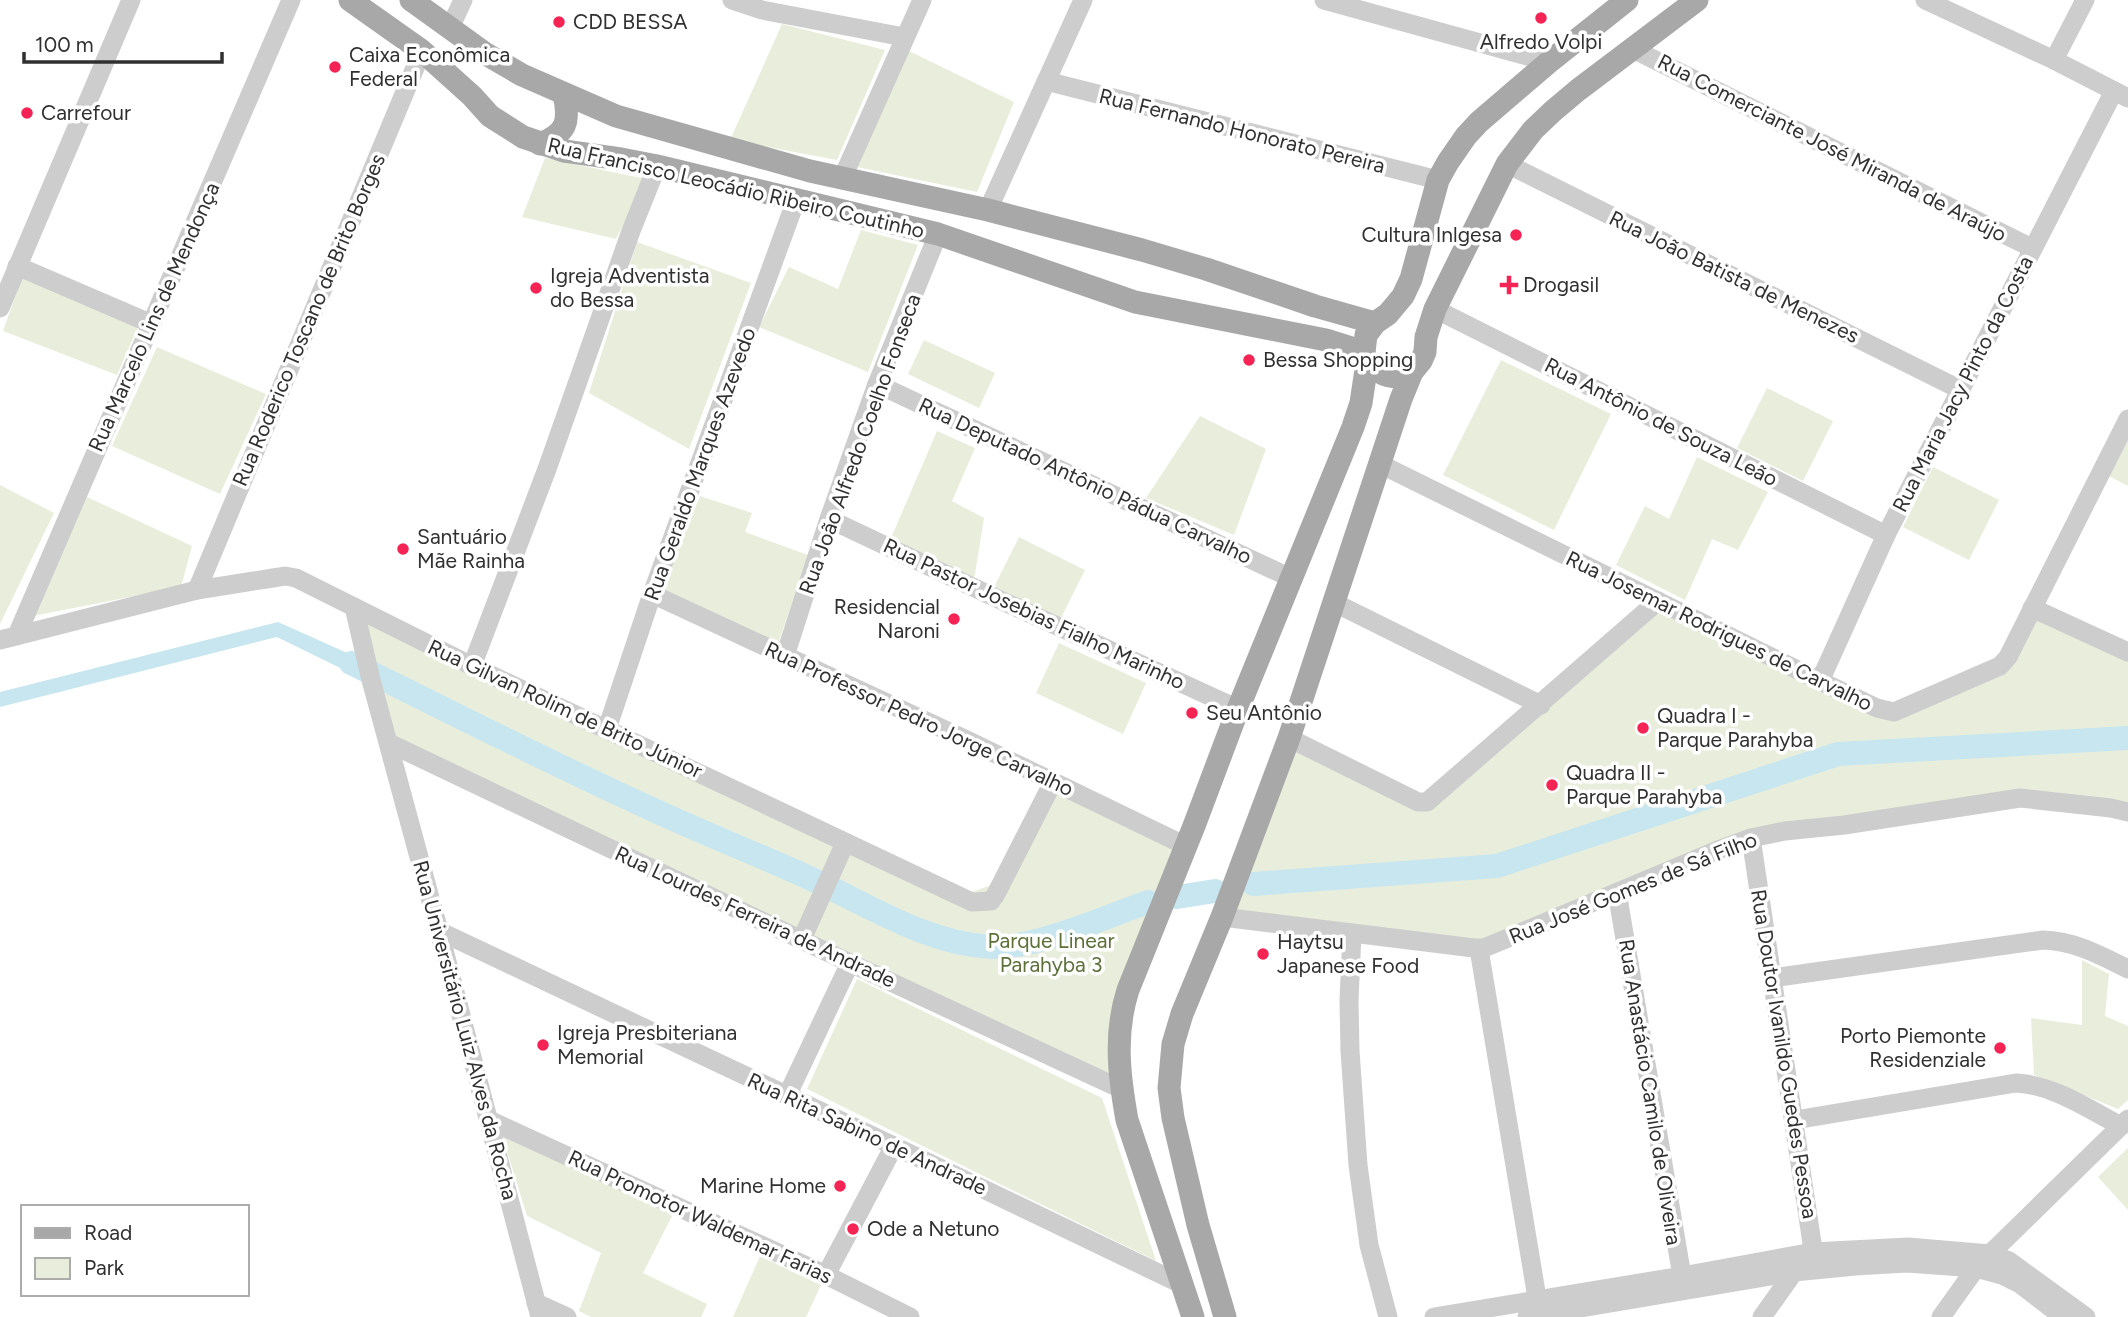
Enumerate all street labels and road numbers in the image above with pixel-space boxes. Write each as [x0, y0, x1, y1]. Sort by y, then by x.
street label: Rua Comerciante José Miranda de Araújo [1654, 48, 2011, 247]
street label: Rua Fernando Honorato Pereira [1096, 83, 1388, 178]
street label: Rua Francisco Leocádio Ribeiro Coutinho [545, 132, 927, 243]
street label: Rua Roderico Toscano de Brito Borges [227, 150, 390, 490]
street label: Rua Marcelo Lins de Mendonça [83, 178, 224, 455]
street label: Rua João Batista de Menezes [1605, 205, 1863, 348]
street label: Rua Maria Jacy Pinto da Costa [1887, 252, 2038, 516]
street label: Rua João Alfredo Coelho Fonseca [793, 290, 926, 597]
street label: Rua Geraldo Marques Azevedo [638, 324, 761, 604]
street label: Rua Antônio de Souza Leão [1541, 352, 1782, 491]
street label: Rua Deputado Antônio Pádua Carvalho [915, 392, 1256, 569]
street label: Rua Pastor Josebias Fialho Marinho [880, 533, 1189, 694]
street label: Rua Josemar Rodrigues de Carvalho [1562, 545, 1876, 716]
street label: Rua Gilvan Rolim de Brito Júnior [424, 634, 706, 783]
street label: Rua Professor Pedro Jorge Carvalho [761, 636, 1077, 801]
street label: Rua José Gomes de Sá Filho [1505, 826, 1760, 949]
street label: Rua Lourdes Ferreira de Andrade [611, 840, 899, 993]
street label: Rua Universitário Luiz Alves da Rocha [408, 857, 523, 1202]
street label: Rua Doutor Ivanildo Guedes Pessoa [1746, 887, 1823, 1220]
street label: Rua Anastácio Camilo de Oliveira [1614, 937, 1687, 1247]
street label: Rua Rita Sabino de Andrade [744, 1067, 991, 1200]
street label: Rua Promotor Waldemar Farias [564, 1144, 836, 1289]

